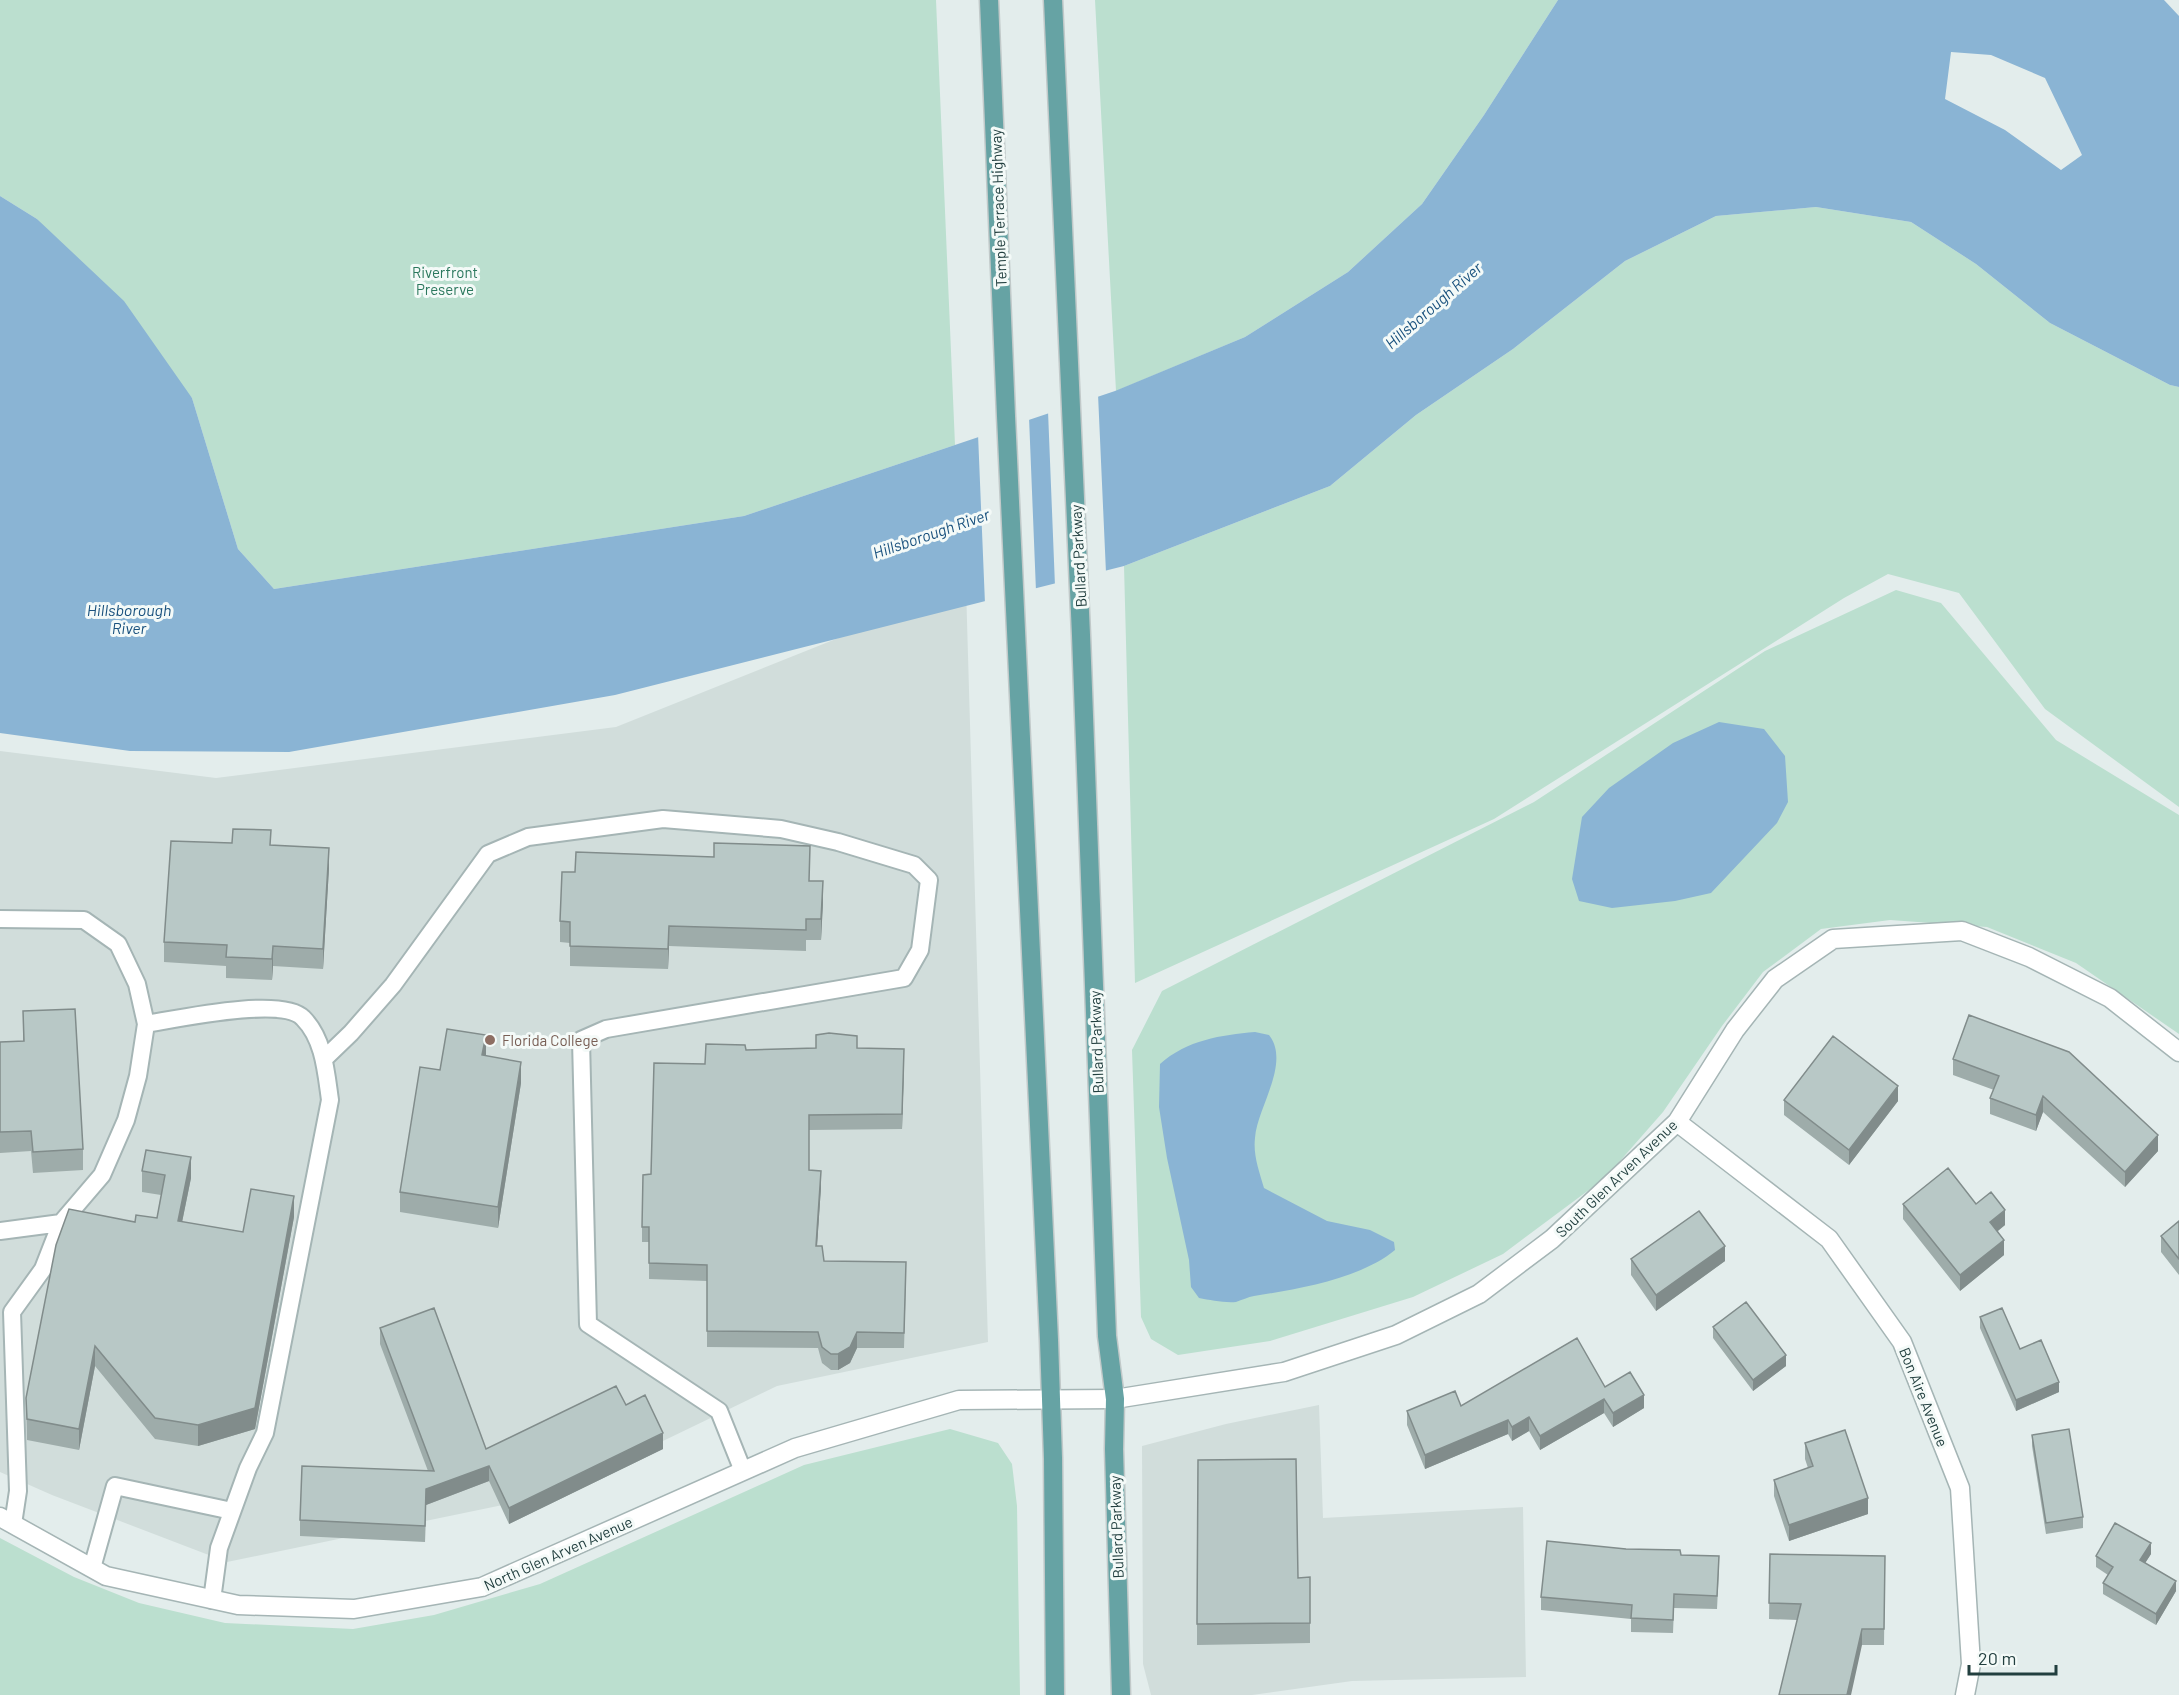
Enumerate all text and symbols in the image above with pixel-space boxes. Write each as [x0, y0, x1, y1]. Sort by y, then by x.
street label: Temple Terrace Highway [986, 129, 1010, 287]
water label: Hillsborough River [1381, 257, 1486, 352]
park label: Riverfront Preserve [412, 263, 478, 298]
water label: Hillsborough River [870, 504, 993, 562]
street label: Bullard Parkway [1066, 504, 1090, 608]
water label: Hillsborough River [87, 600, 171, 637]
street label: Bullard Parkway [1085, 990, 1107, 1094]
place label: Florida College [502, 1031, 598, 1049]
marker: Florida College [483, 1033, 497, 1047]
street label: South Glen Arven Avenue [1552, 1115, 1680, 1241]
street label: Bon Aire Avenue [1896, 1345, 1952, 1449]
street label: Bullard Parkway [1105, 1475, 1127, 1579]
street label: North Glen Arven Avenue [481, 1512, 635, 1594]
scale bar [1969, 1638, 2056, 1676]
text: 20 m [1978, 1647, 2016, 1669]

